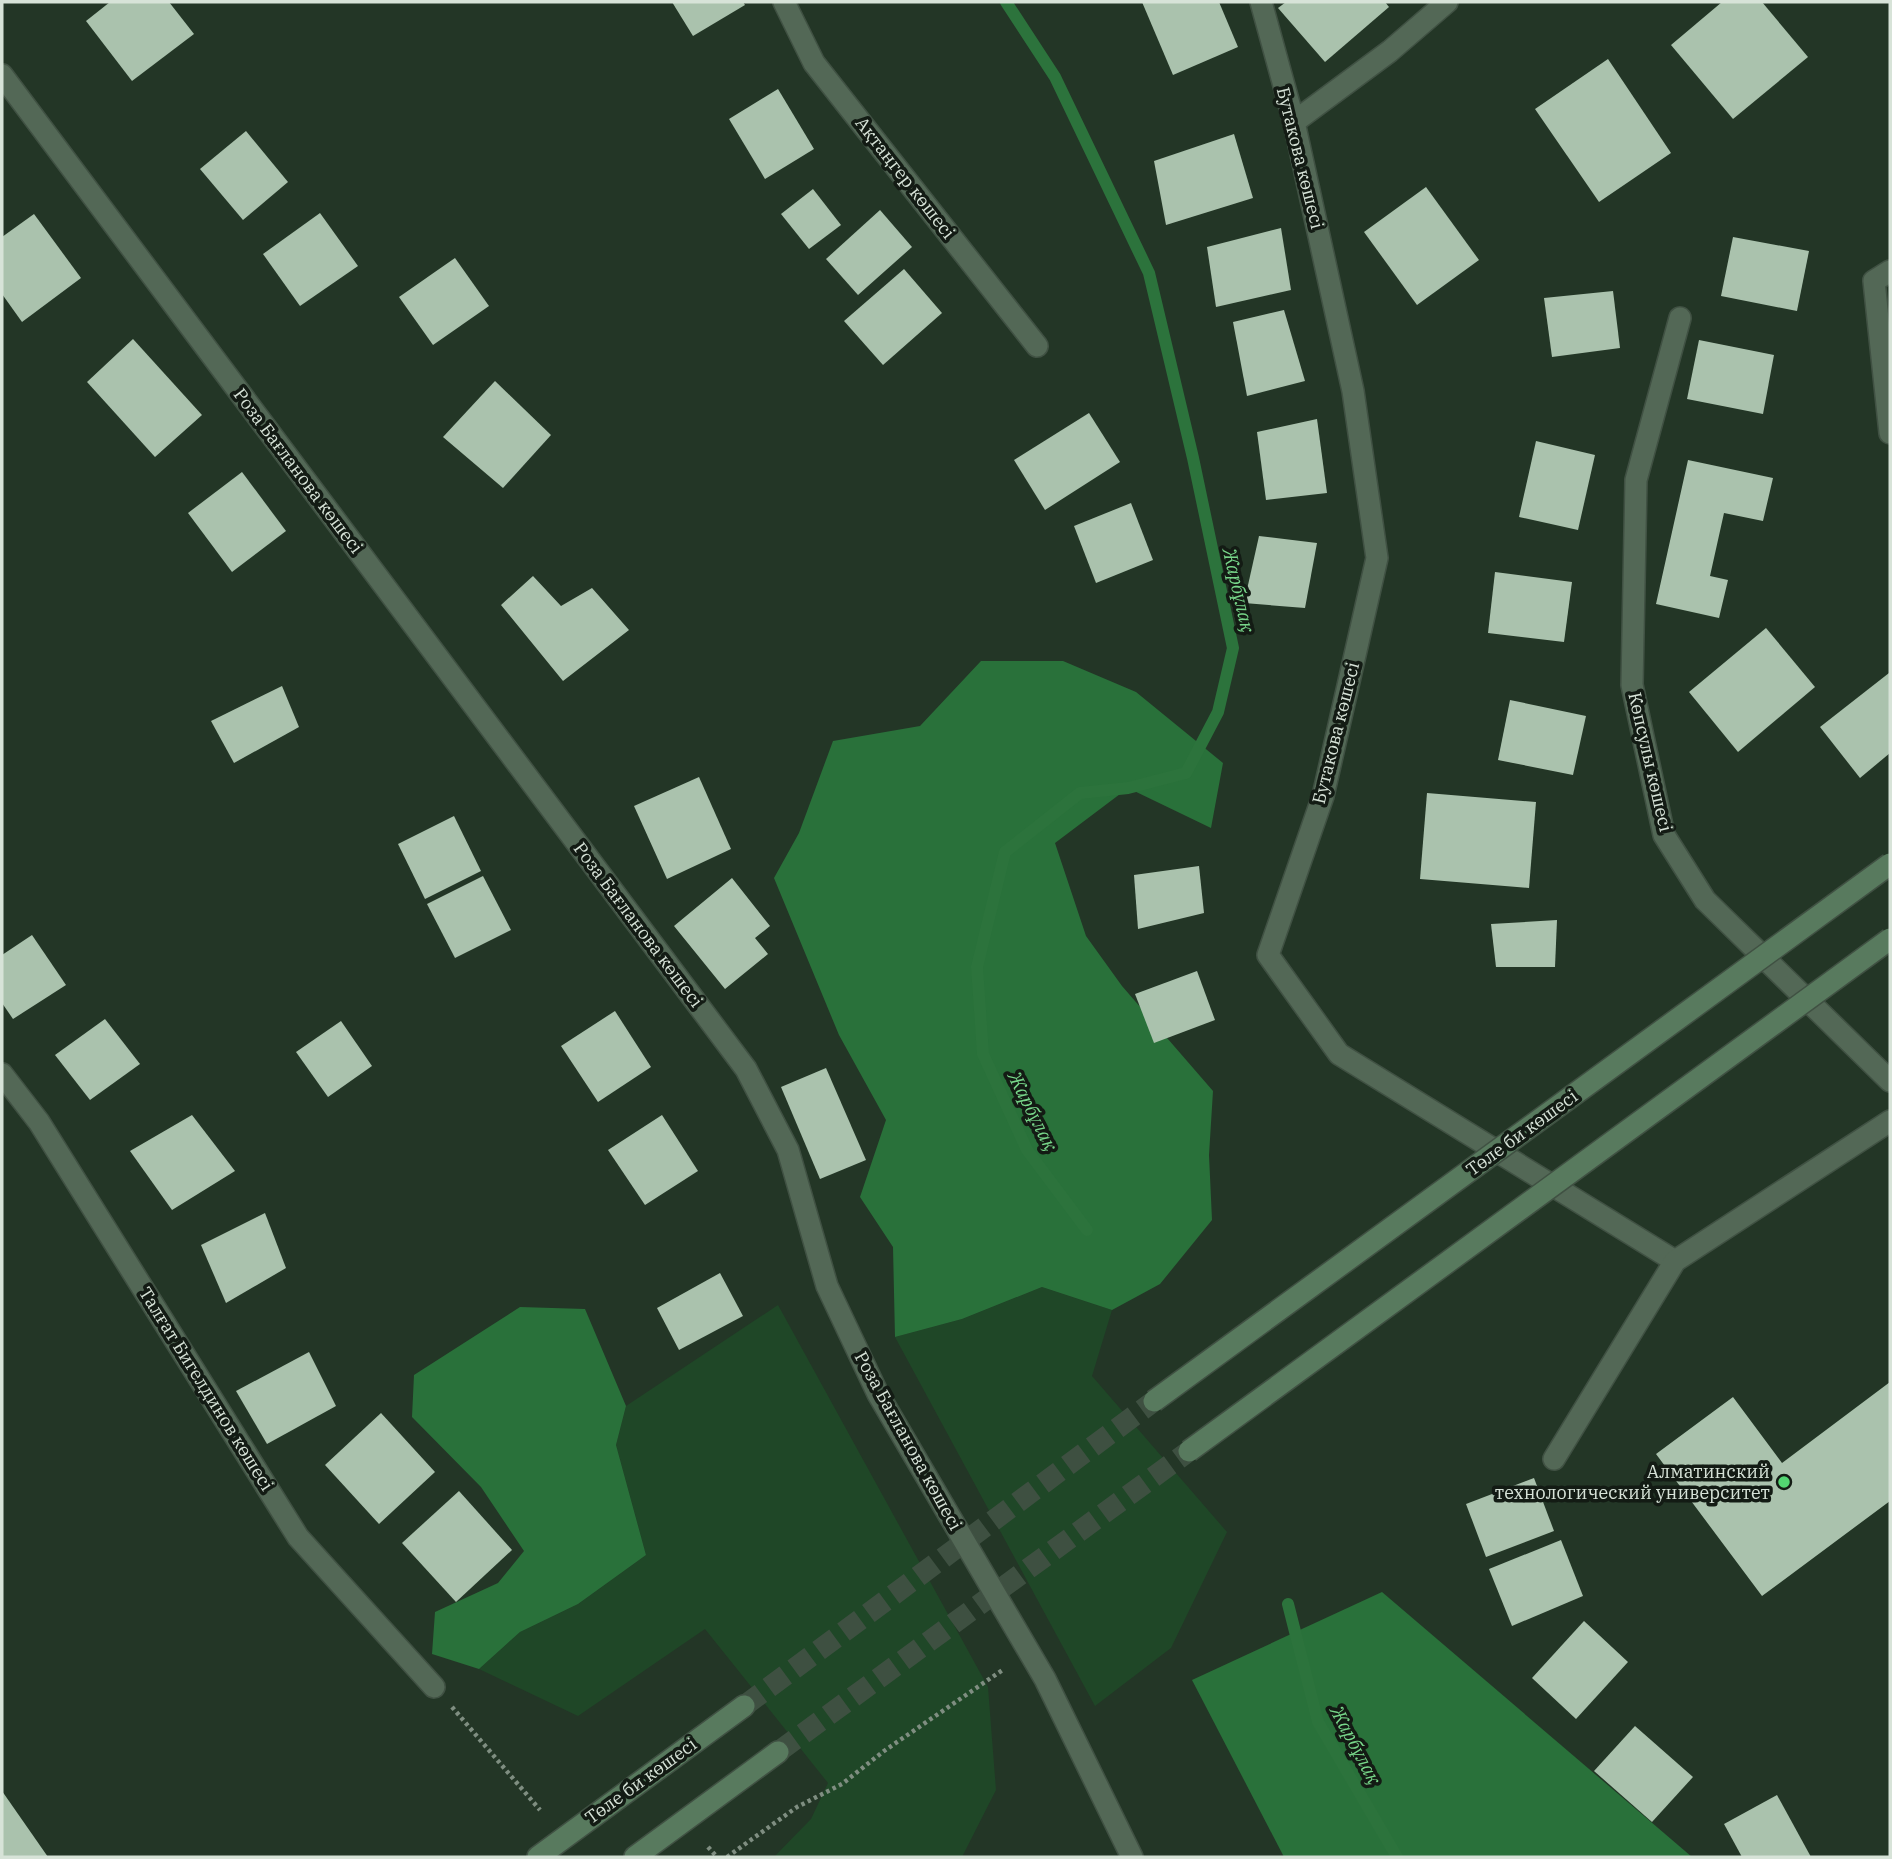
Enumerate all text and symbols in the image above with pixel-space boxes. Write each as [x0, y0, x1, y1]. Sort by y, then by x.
street label: Бутакова көшесі [1272, 85, 1329, 231]
street label: Ақтаңгер көшесі [851, 112, 960, 244]
street label: Роза Бағланова көшесі [229, 384, 368, 558]
water label: Жарбұлақ [1217, 544, 1260, 635]
street label: Бутакова көшесі [1307, 659, 1364, 806]
street label: Көпсулы көшесі [1623, 690, 1678, 834]
street label: Роза Бағланова көшесі [569, 838, 708, 1012]
water label: Жарбұлақ [1002, 1066, 1063, 1155]
street label: Төле би көшесі [1461, 1084, 1582, 1181]
street label: Талғат Бигелдинов көшесі [134, 1283, 279, 1495]
street label: Роза Бағланова көшесі [850, 1347, 967, 1534]
place label: Алматинский технологический университет [1495, 1460, 1770, 1504]
marker: Алматинский технологический университет [1776, 1474, 1792, 1490]
water label: Жарбұлақ [1325, 1700, 1387, 1789]
street label: Төле би көшесі [580, 1732, 701, 1829]

